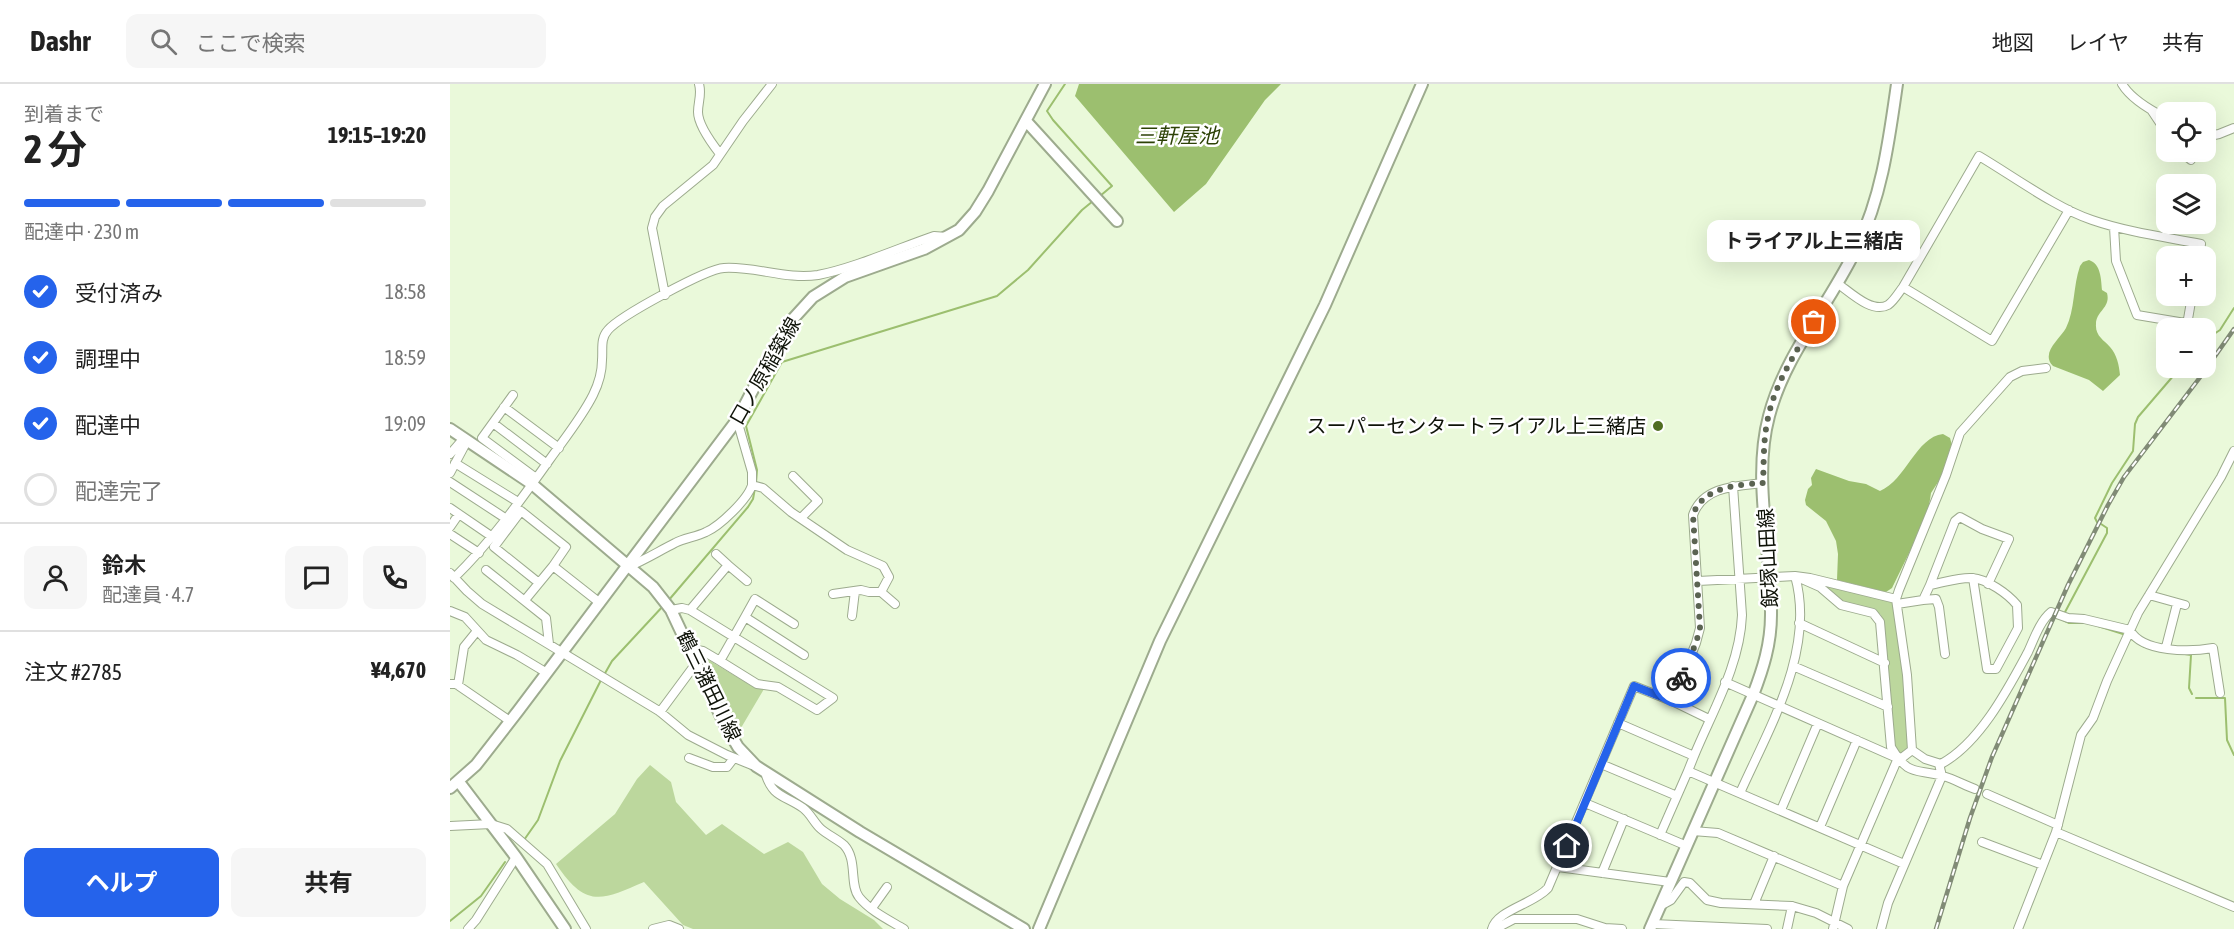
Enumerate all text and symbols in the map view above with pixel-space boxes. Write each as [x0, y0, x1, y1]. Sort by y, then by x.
search box [126, 14, 546, 68]
text: Dashr [30, 25, 90, 57]
icon: search [147, 25, 180, 58]
text: ここで検索 [195, 30, 305, 56]
text: 地図 [1992, 30, 2034, 54]
text: レイヤ [2067, 30, 2129, 54]
text: 共有 [2162, 30, 2204, 54]
text: 到着まで [24, 102, 104, 125]
map controls [2156, 102, 2216, 378]
button: locate [2156, 102, 2216, 162]
text: 19:15–19:20 [328, 122, 426, 148]
water label: 三軒屋池 [1135, 123, 1221, 147]
text: 2 分 [24, 127, 87, 171]
button: layers [2156, 174, 2216, 234]
text: 配達中 · 230 m [24, 220, 139, 243]
callout: トライアル上三緒店 [1708, 220, 1920, 262]
text: トライアル上三緒店 [1724, 229, 1903, 252]
button: + [2156, 246, 2216, 306]
icon: check [24, 275, 57, 308]
text: 受付済み [75, 280, 163, 306]
text: 18:58 [385, 280, 426, 303]
pin [1788, 296, 1839, 347]
icon: bag [1797, 305, 1830, 338]
street label: 口ノ原稲築線 [725, 313, 805, 428]
button: − [2156, 318, 2216, 378]
icon: check [24, 341, 57, 374]
text: 調理中 [75, 346, 141, 372]
text: 18:59 [385, 346, 426, 369]
icon: check [24, 407, 57, 440]
text: 配達中 [75, 412, 141, 438]
text: 19:09 [384, 412, 426, 435]
place label: スーパーセンタートライアル上三緒店 [1306, 414, 1646, 437]
marker: スーパーセンタートライアル上三緒店 [1651, 419, 1665, 433]
text: 配達完了 [75, 478, 163, 504]
street label: 飯塚山田線 [1753, 507, 1782, 609]
button: person [24, 546, 87, 609]
button: chat [285, 546, 348, 609]
button: phone [363, 546, 426, 609]
text: 鈴木 [102, 552, 146, 578]
text: 配達員 · 4.7 [102, 583, 194, 606]
street label: 鶴三潴田川線 [673, 627, 746, 745]
courier [1651, 648, 1711, 708]
text: ¥4,670 [371, 657, 426, 683]
text: 注文 #2785 [24, 659, 122, 685]
icon: bike [1665, 662, 1698, 695]
pin [1541, 820, 1592, 871]
icon: home [1550, 829, 1583, 862]
button: ヘルプ [24, 848, 219, 917]
button: 共有 [231, 848, 426, 917]

